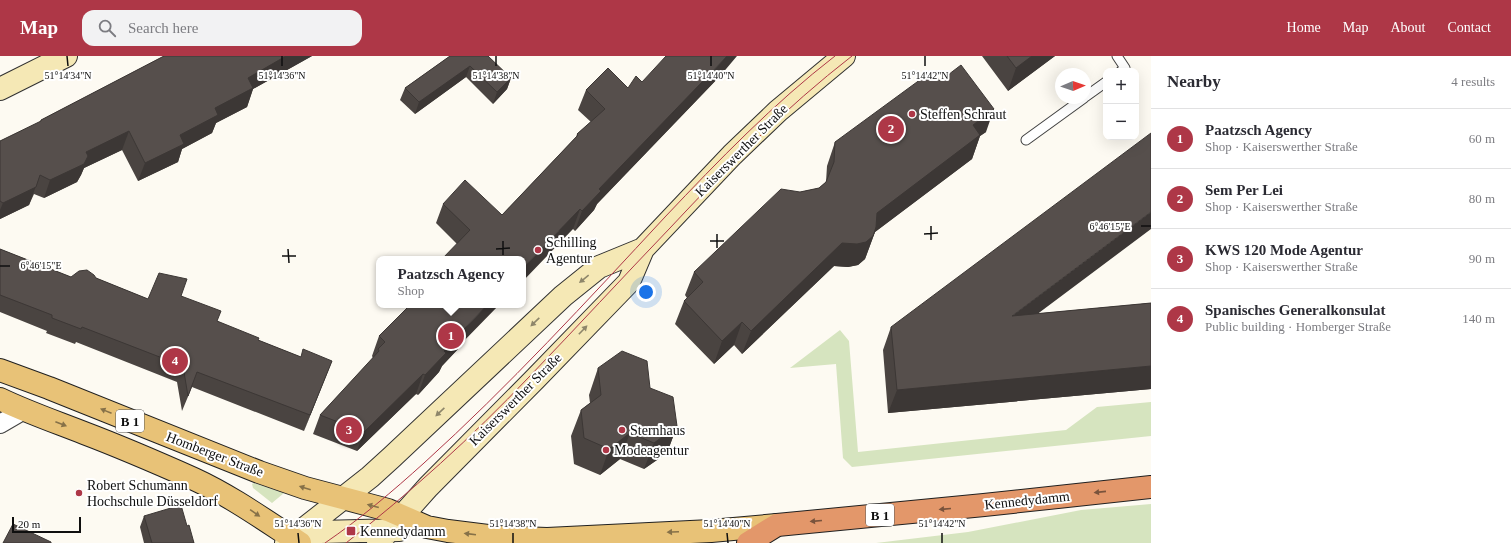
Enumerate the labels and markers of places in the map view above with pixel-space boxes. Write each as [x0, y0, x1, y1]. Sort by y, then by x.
place label: Steffen Schraut [920, 107, 1007, 122]
marker: Steffen Schraut [907, 109, 917, 119]
pin: 2 [878, 114, 904, 144]
place label: Schilling Agentur [546, 235, 597, 266]
marker: Schilling Agentur [533, 245, 543, 255]
pin: 1 [438, 321, 464, 351]
pin: 4 [162, 346, 188, 376]
pin: 3 [336, 415, 362, 445]
place label: Sternhaus [630, 423, 685, 438]
marker: Sternhaus [617, 425, 627, 435]
place label: Modeagentur [614, 443, 689, 458]
marker: Modeagentur [601, 445, 611, 455]
place label: Robert Schumann Hochschule Düsseldorf [87, 478, 218, 509]
marker: Robert Schumann Hochschule Düsseldorf [74, 488, 84, 498]
place label: Kennedydamm [360, 524, 446, 539]
marker: Kennedydamm [345, 525, 357, 537]

